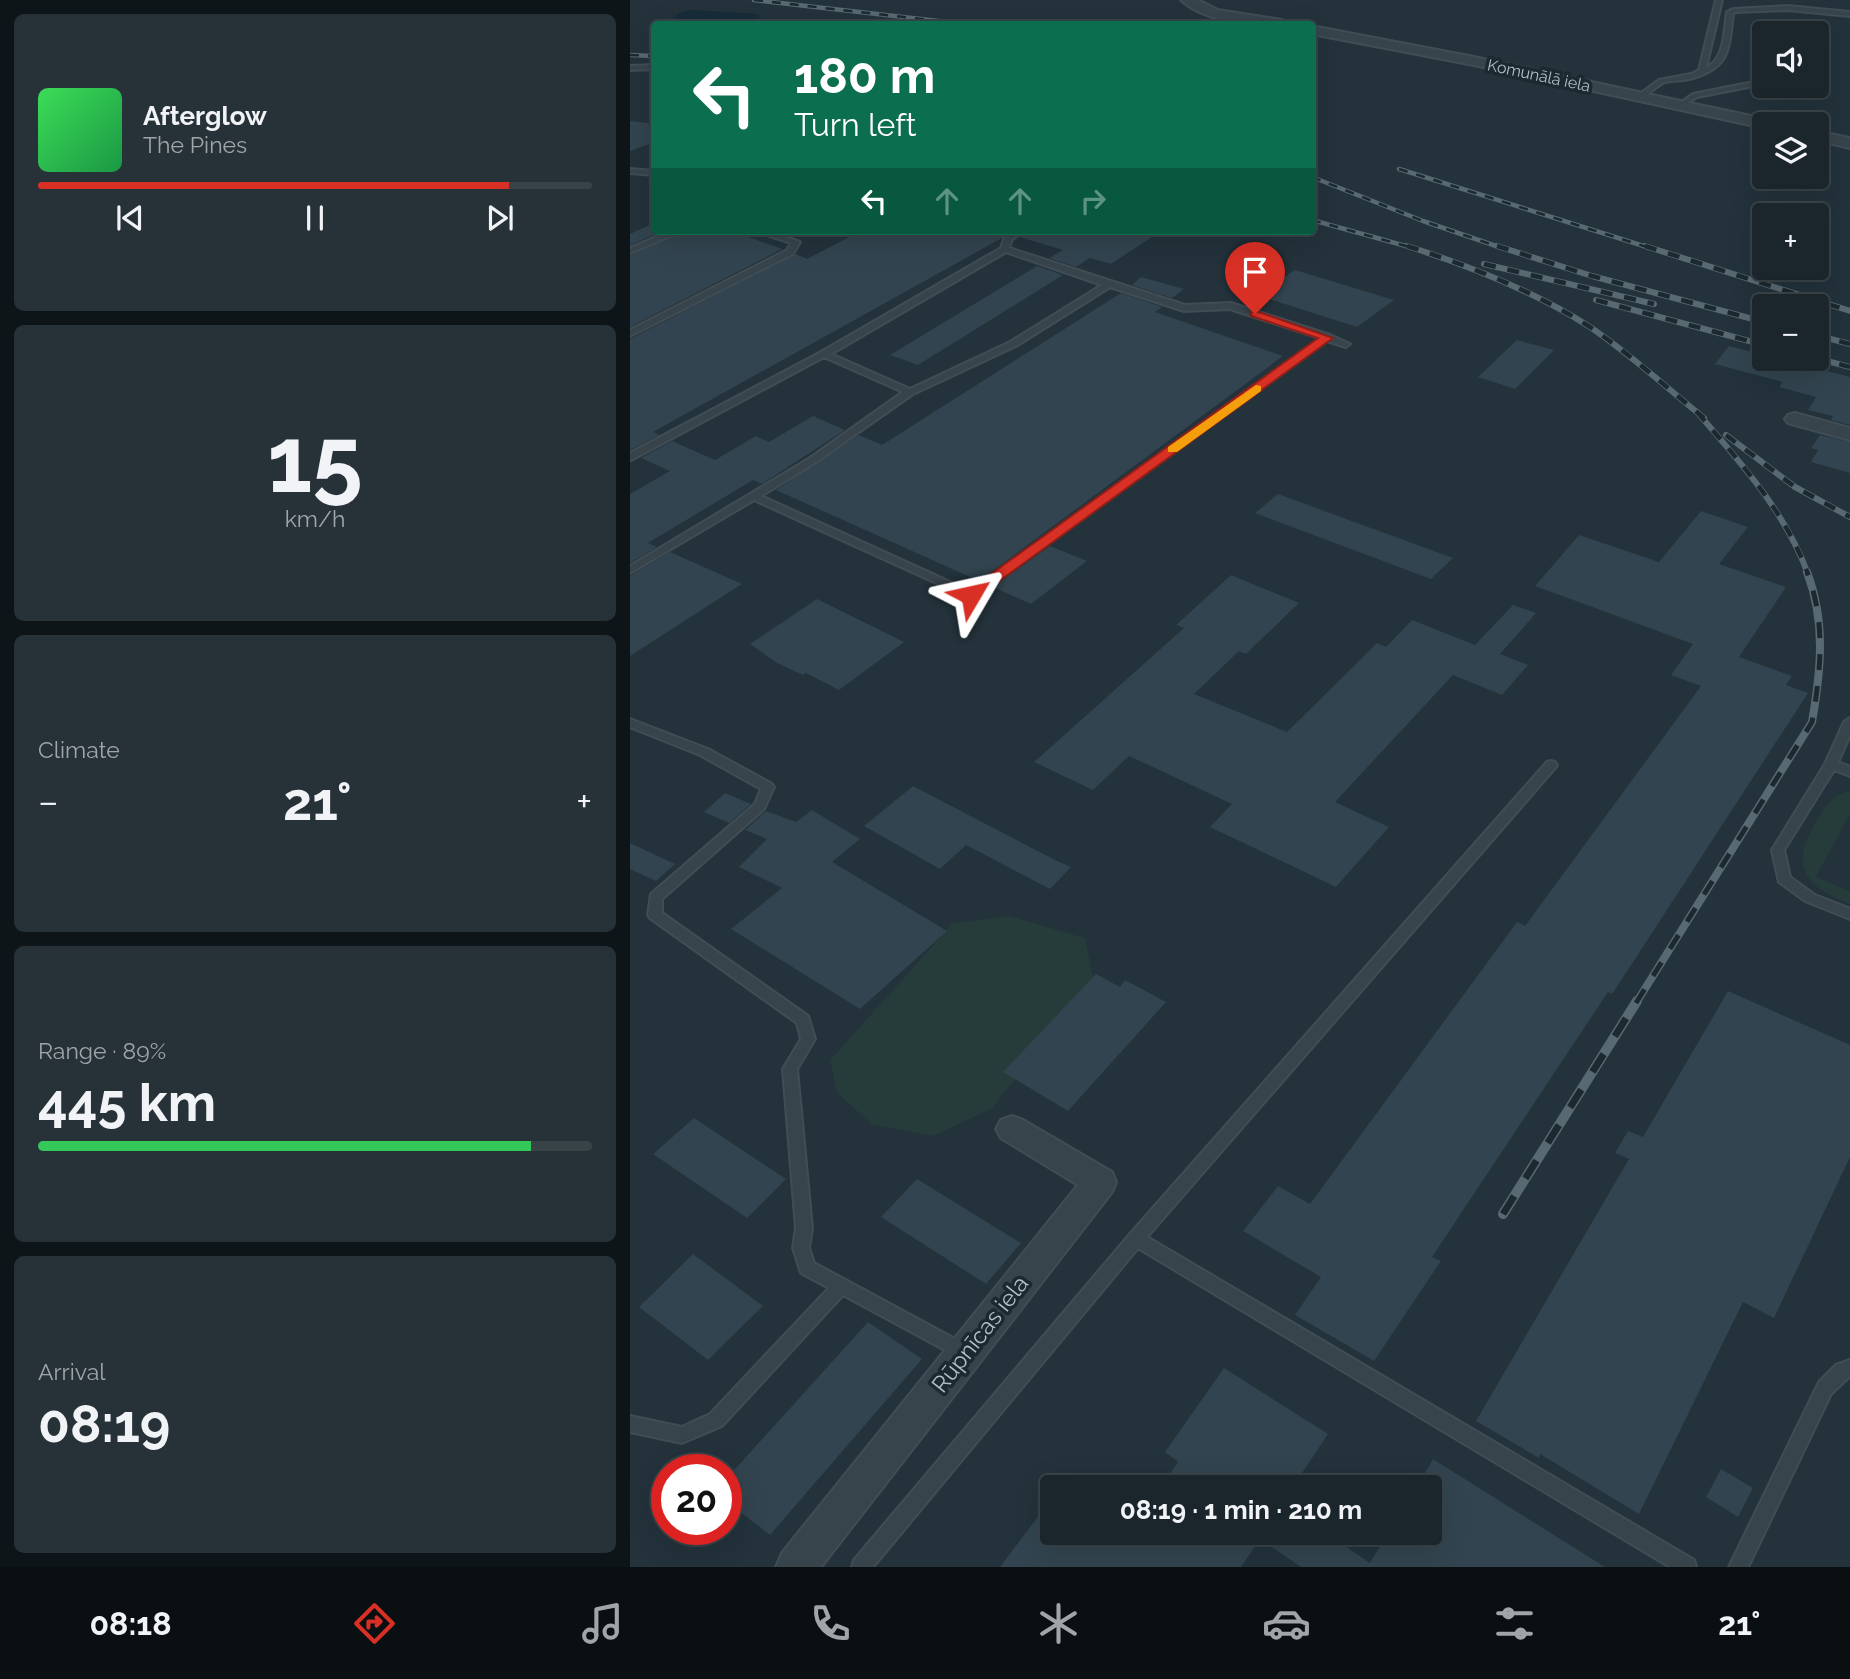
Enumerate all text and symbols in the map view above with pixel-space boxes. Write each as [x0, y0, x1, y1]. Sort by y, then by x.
map controls [1752, 21, 1829, 371]
button: sound [1752, 21, 1829, 98]
text: 180 m [794, 47, 935, 104]
icon: left [679, 49, 770, 140]
street label: Komunālā iela [1486, 55, 1592, 96]
text: Afterglow [143, 101, 267, 131]
text: Turn left [794, 106, 916, 143]
button: layers [1752, 112, 1829, 189]
text: The Pines [143, 131, 247, 158]
icon: left [855, 182, 893, 220]
icon: ahead [928, 182, 966, 220]
icon: ahead [1001, 182, 1039, 220]
icon: right [1074, 182, 1112, 220]
icon: previous [111, 199, 149, 237]
icon: pause [296, 199, 334, 237]
icon: next [481, 199, 519, 237]
button: + [1752, 203, 1829, 280]
pin [1225, 242, 1285, 314]
icon: arrive [1236, 253, 1274, 291]
button: − [1752, 294, 1829, 371]
text: 15 [267, 406, 363, 513]
text: km/h [285, 505, 345, 532]
position arrow [934, 558, 1008, 632]
text: Climate [38, 736, 120, 763]
text: 21° [283, 771, 352, 832]
text: − [38, 779, 58, 824]
text: + [576, 779, 592, 824]
text: Range · 89% [38, 1037, 166, 1064]
text: 445 km [38, 1072, 216, 1133]
street label: Rūpnīcas iela [926, 1270, 1034, 1397]
text: Arrival [38, 1358, 105, 1385]
text: 08:19 [38, 1393, 171, 1454]
speed limit sign: 20 [651, 1454, 742, 1545]
text: 08:19 · 1 min · 210 m [1120, 1495, 1362, 1525]
icon: directions [350, 1599, 399, 1648]
icon: music [578, 1599, 627, 1648]
icon: phone [806, 1599, 855, 1648]
icon: climate [1034, 1599, 1083, 1648]
icon: car [1262, 1599, 1311, 1648]
icon: filters [1490, 1599, 1539, 1648]
text: 08:18 [89, 1605, 172, 1642]
text: 21° [1718, 1605, 1760, 1642]

